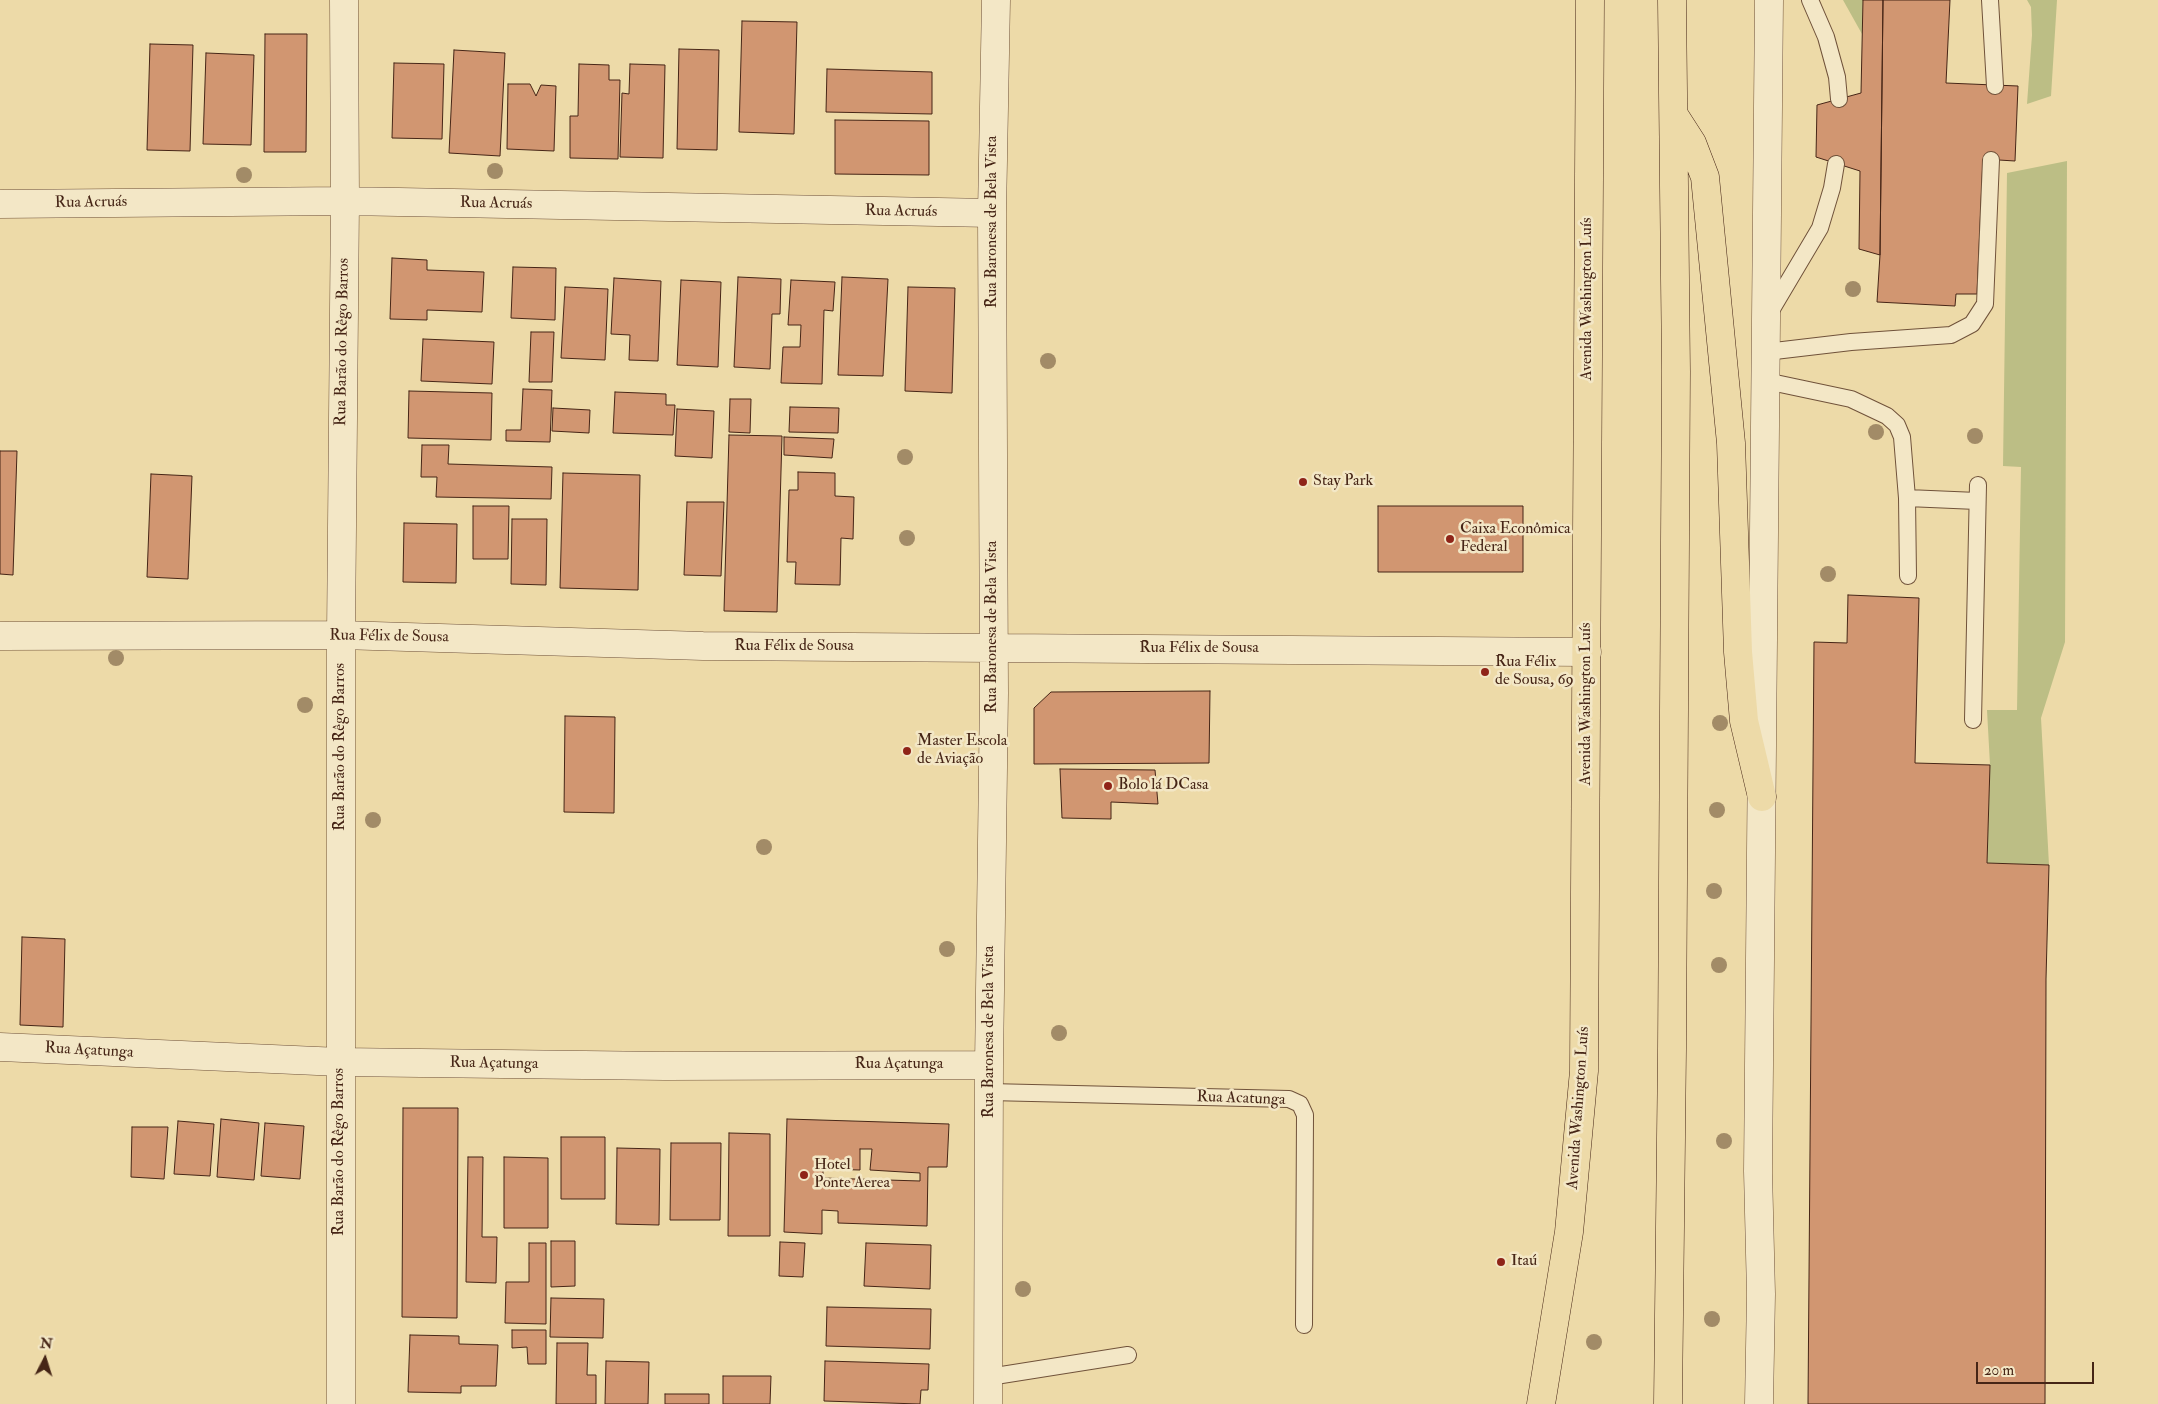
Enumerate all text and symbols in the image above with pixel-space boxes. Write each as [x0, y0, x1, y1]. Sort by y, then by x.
street label: Rua Baronesa de Bela Vista [983, 136, 1003, 308]
street label: Rua Acruás [55, 193, 127, 213]
street label: Rua Acruás [460, 194, 532, 214]
street label: Rua Acruás [865, 202, 937, 222]
street label: Avenida Washington Luís [1578, 217, 1598, 381]
street label: Rua Barão do Rêgo Barros [332, 258, 354, 426]
place label: Stay Park [1313, 472, 1373, 492]
marker: Stay Park [1297, 476, 1309, 488]
place label: Caixa Econômica Federal [1460, 520, 1571, 558]
marker: Caixa Econômica Federal [1444, 533, 1456, 545]
street label: Rua Baronesa de Bela Vista [983, 541, 1003, 713]
street label: Avenida Washington Luís [1577, 622, 1597, 786]
street label: Rua Félix de Sousa [329, 626, 449, 648]
street label: Rua Félix de Sousa [734, 637, 854, 657]
street label: Rua Félix de Sousa [1139, 639, 1259, 659]
place label: Rua Félix de Sousa, 69 [1495, 653, 1574, 691]
street label: Rua Barão do Rêgo Barros [331, 663, 351, 831]
marker: Rua Félix de Sousa, 69 [1479, 666, 1491, 678]
place label: Master Escola de Aviação [917, 732, 1007, 770]
marker: Master Escola de Aviação [901, 745, 913, 757]
place label: Bolo lá DCasa [1118, 776, 1209, 796]
marker: Bolo lá DCasa [1102, 780, 1114, 792]
street label: Rua Baronesa de Bela Vista [980, 946, 1000, 1118]
street label: Avenida Washington Luís [1564, 1026, 1594, 1190]
street label: Rua Açatunga [44, 1039, 134, 1063]
street label: Rua Açatunga [449, 1054, 539, 1074]
street label: Rua Açatunga [855, 1055, 943, 1075]
street label: Rua Barão do Rêgo Barros [330, 1068, 350, 1236]
street label: Rua Acatunga [1196, 1088, 1286, 1110]
place label: Hotel Ponte Aerea [814, 1156, 890, 1194]
marker: Hotel Ponte Aerea [798, 1169, 810, 1181]
place label: Itaú [1511, 1252, 1537, 1272]
marker: Itaú [1495, 1256, 1507, 1268]
north arrow [20, 1334, 70, 1384]
text: N [39, 1335, 53, 1353]
scale bar [1978, 1352, 2096, 1384]
text: 20 m [1984, 1361, 2014, 1380]

